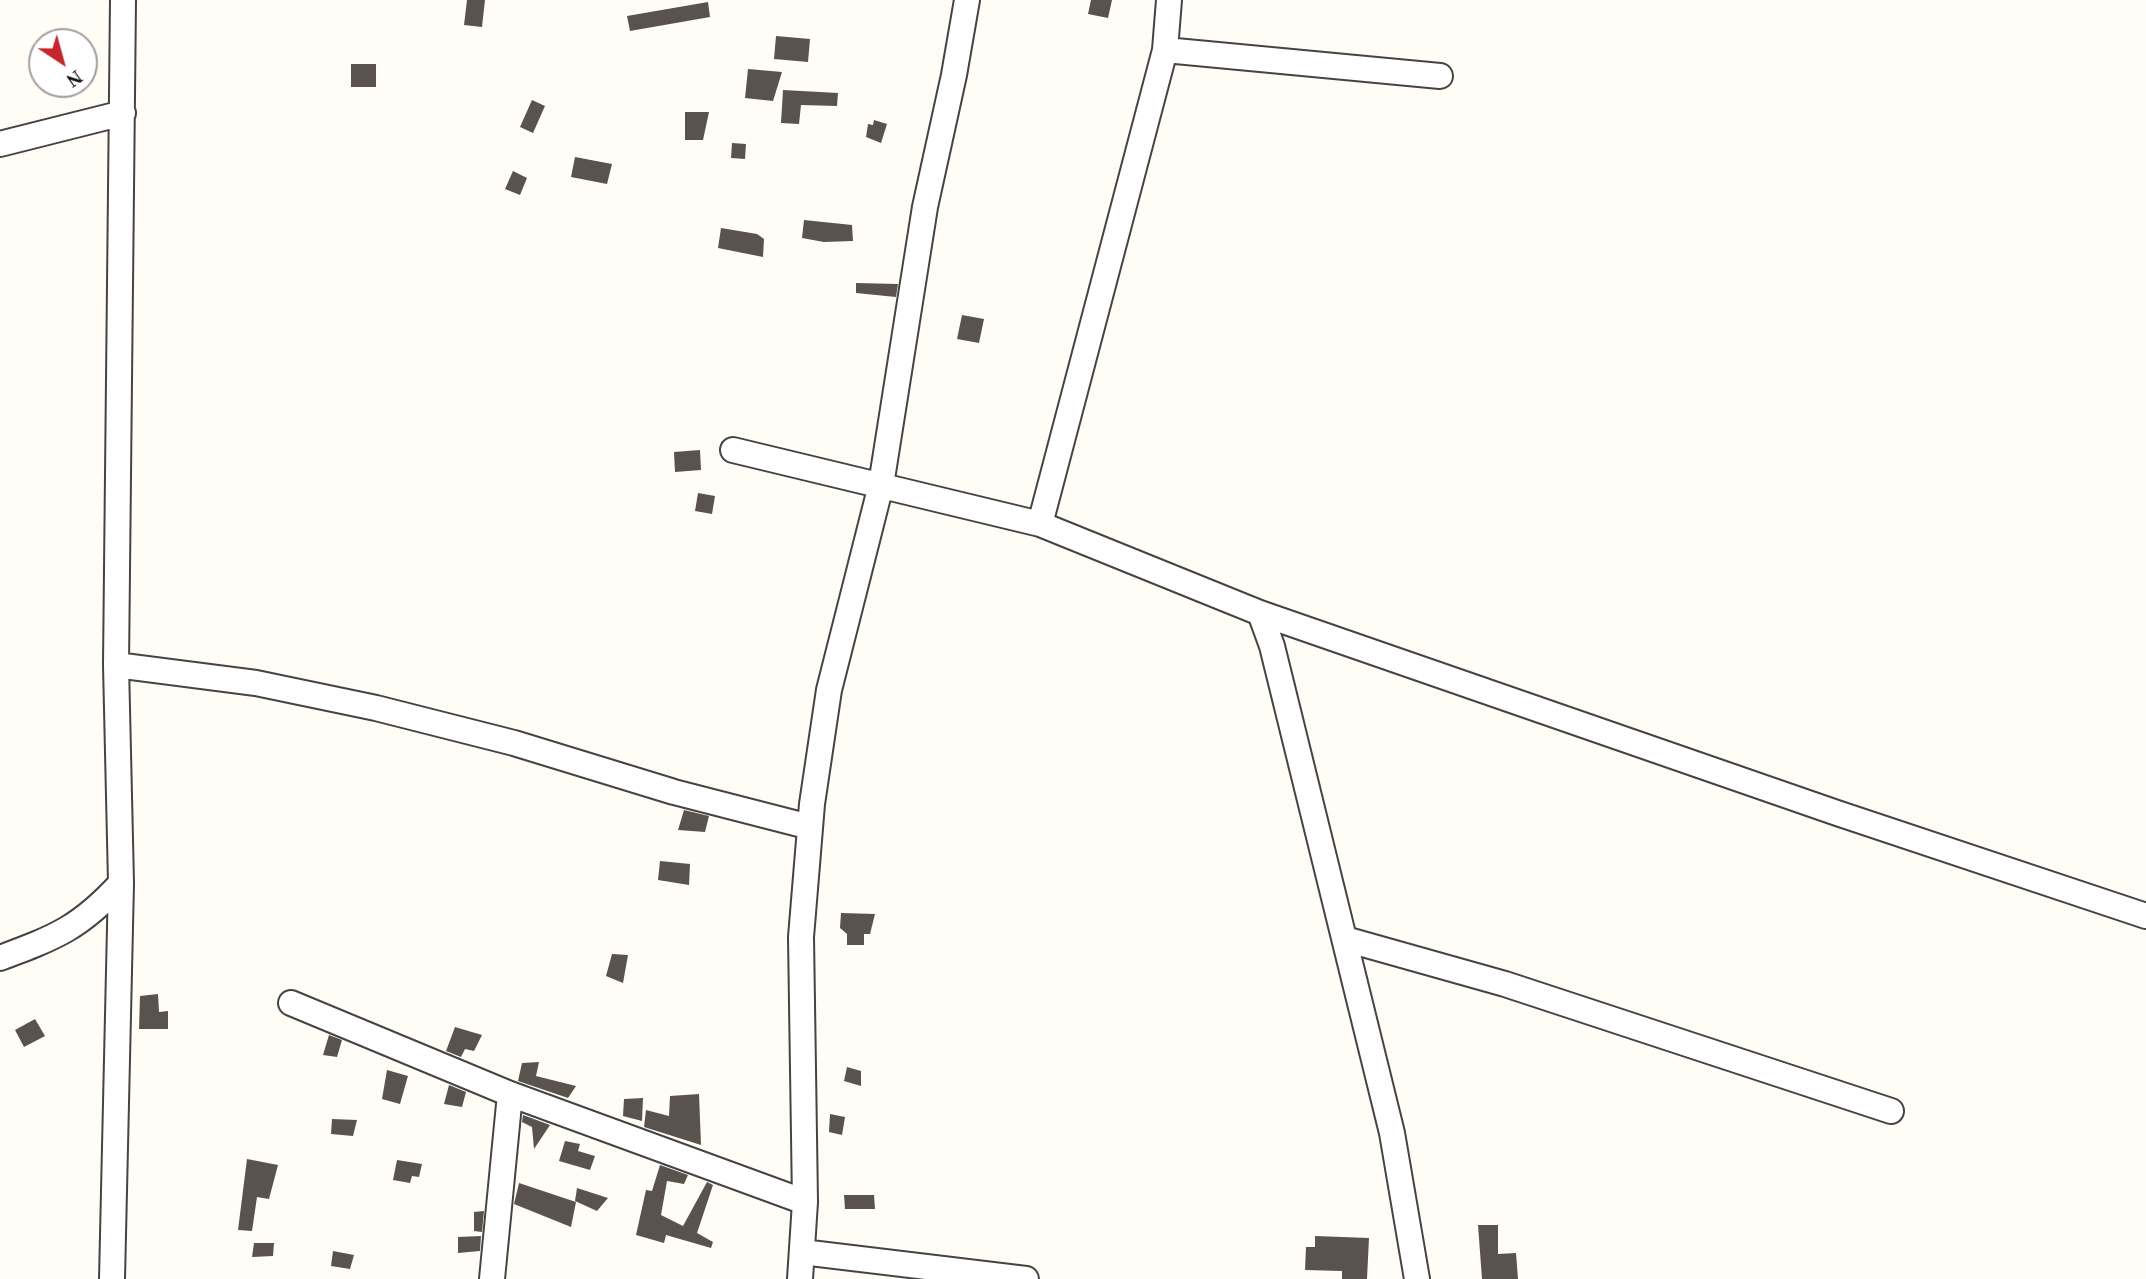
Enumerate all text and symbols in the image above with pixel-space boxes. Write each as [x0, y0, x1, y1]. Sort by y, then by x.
north arrow [28, 28, 98, 98]
text: N [63, 66, 86, 91]

